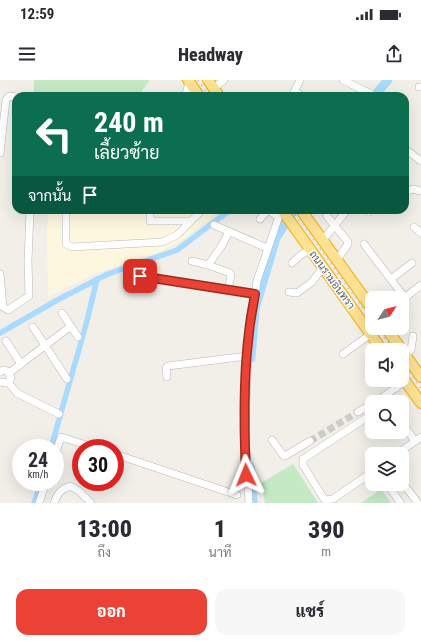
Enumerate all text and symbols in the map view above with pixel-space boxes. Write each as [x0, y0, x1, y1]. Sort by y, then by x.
text: 12:59 [20, 5, 54, 23]
icon: menu [16, 43, 38, 65]
icon: share [383, 43, 405, 65]
text: Headway [178, 44, 243, 65]
text: 240 m [94, 106, 164, 139]
icon: left [28, 108, 80, 160]
text: เลี้ยวซ้าย [94, 142, 160, 163]
icon: arrive [79, 184, 101, 206]
text: จากนั้น [28, 187, 71, 205]
street label: ถนนรามอินทรา [306, 248, 358, 312]
pin [123, 259, 157, 293]
icon: arrive [129, 265, 151, 287]
north arrow [365, 291, 409, 335]
map controls [365, 291, 409, 491]
button: sound [365, 343, 409, 387]
button: search [365, 395, 409, 439]
speed limit sign: 30 [72, 439, 124, 491]
button: layers [365, 447, 409, 491]
text: 24 [28, 448, 48, 472]
position arrow [225, 454, 267, 496]
text: km/h [28, 469, 48, 480]
text: 13:00 [76, 515, 132, 543]
text: 1 [214, 515, 226, 543]
text: 390 [308, 516, 345, 544]
text: m [321, 544, 331, 559]
text: ถึง [97, 545, 111, 560]
text: นาที [208, 545, 232, 560]
button: ออก [16, 589, 207, 635]
button: แชร์ [215, 589, 405, 635]

